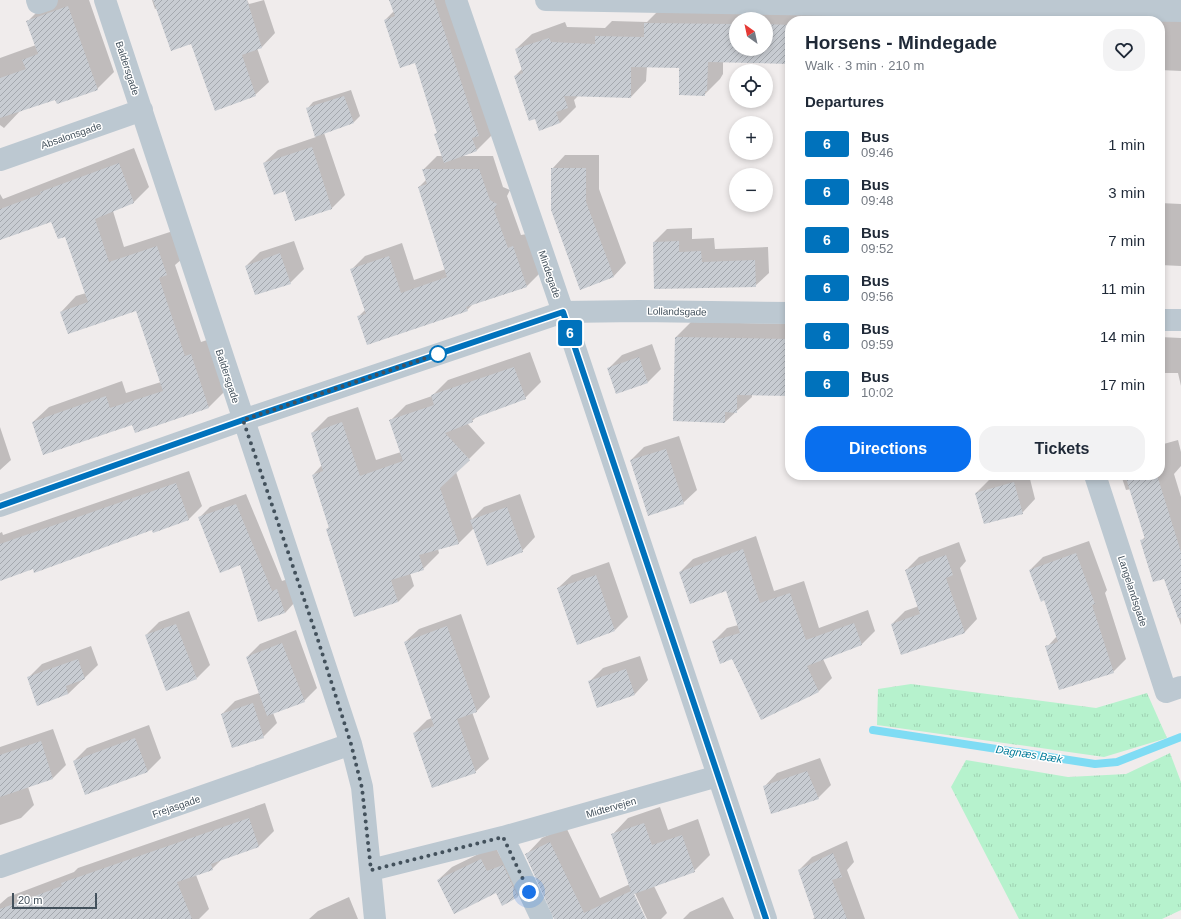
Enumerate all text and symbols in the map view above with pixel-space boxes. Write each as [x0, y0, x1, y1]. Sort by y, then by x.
north arrow [729, 12, 773, 56]
map controls [729, 12, 773, 212]
button: heart [1103, 29, 1145, 71]
text: Horsens - Mindegade [805, 32, 997, 53]
street label: Baldersgade [114, 40, 142, 97]
text: Walk · 3 min · 210 m [805, 58, 924, 73]
button: locate [729, 64, 773, 108]
text: Departures [805, 93, 884, 110]
button: + [729, 116, 773, 160]
street label: Absalonsgade [39, 120, 103, 151]
text: Bus [861, 128, 889, 145]
text: 6 [823, 136, 831, 152]
text: 1 min [1108, 136, 1145, 153]
text: 09:46 [861, 145, 894, 160]
button: − [729, 168, 773, 212]
text: Bus [861, 176, 889, 193]
text: 6 [823, 184, 831, 200]
text: 3 min [1108, 184, 1145, 201]
text: 09:48 [861, 193, 894, 208]
text: Bus [861, 224, 889, 241]
text: 6 [823, 232, 831, 248]
text: 7 min [1108, 232, 1145, 249]
text: 09:52 [861, 241, 894, 256]
street label: Mindegade [536, 249, 563, 300]
text: Bus [861, 272, 889, 289]
text: 6 [823, 280, 831, 296]
text: 11 min [1101, 280, 1145, 297]
text: 09:56 [861, 289, 894, 304]
street label: Lollandsgade [647, 305, 707, 318]
line badge: 6 [557, 320, 583, 346]
text: Bus [861, 320, 889, 337]
text: 6 [566, 325, 574, 341]
text: 6 [823, 328, 831, 344]
text: 14 min [1100, 328, 1145, 345]
text: 09:59 [861, 337, 894, 352]
unlabelled marker [429, 345, 447, 363]
street label: Baldersgade [214, 348, 242, 405]
text: Bus [861, 368, 889, 385]
text: 6 [823, 376, 831, 392]
text: 17 min [1100, 376, 1145, 393]
text: 10:02 [861, 385, 894, 400]
button: Directions [805, 426, 971, 472]
button: Tickets [979, 426, 1145, 472]
street label: Langelandsgade [1116, 554, 1149, 628]
water label: Dagnæs Bæk [995, 743, 1064, 765]
street label: Frejasgade [151, 793, 202, 820]
street label: Midtervejen [585, 795, 638, 820]
your location [519, 882, 539, 902]
scale bar [12, 891, 97, 910]
text: 20 m [18, 894, 42, 906]

